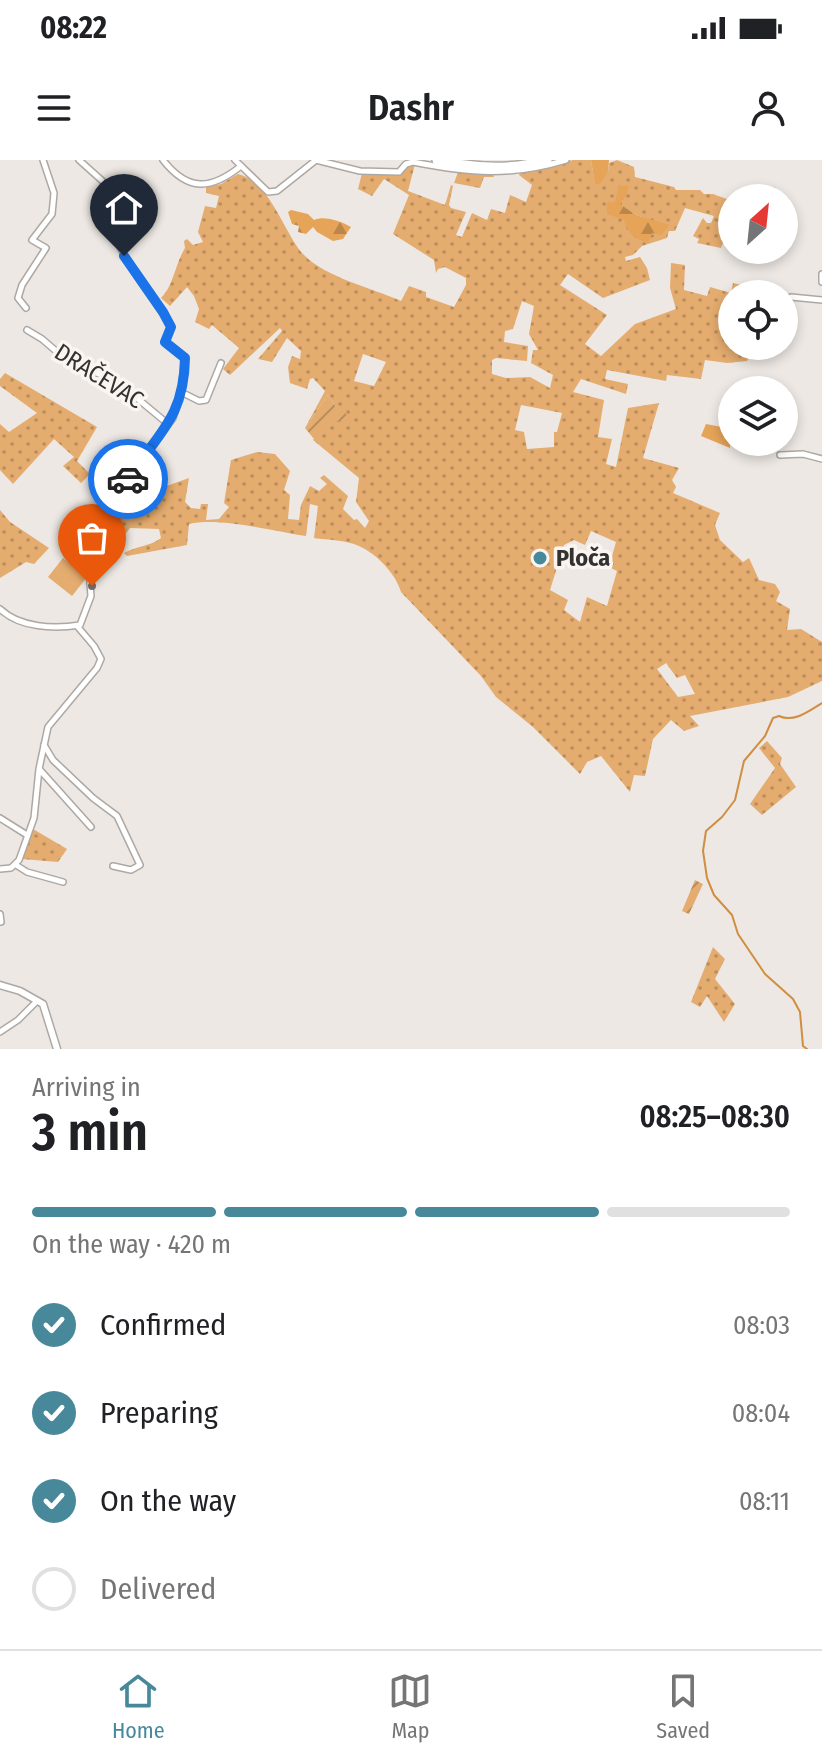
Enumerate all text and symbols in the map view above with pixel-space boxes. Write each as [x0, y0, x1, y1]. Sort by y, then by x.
text: 08:22 [40, 10, 107, 46]
icon: menu [32, 86, 76, 130]
text: Dashr [368, 86, 454, 130]
icon: person [746, 86, 790, 130]
pin [90, 174, 158, 256]
north arrow [718, 184, 798, 264]
map controls [718, 184, 798, 456]
icon: home [102, 186, 146, 230]
button: locate [718, 280, 798, 360]
street label: DRAČEVAC [49, 337, 149, 414]
button: layers [718, 376, 798, 456]
courier [88, 439, 168, 519]
icon: car [106, 457, 150, 501]
pin [58, 504, 126, 586]
icon: bag [70, 516, 114, 560]
place label: Ploča [556, 544, 610, 572]
marker: Ploča [531, 549, 549, 567]
text: Arriving in [32, 1072, 141, 1103]
text: 08:25–08:30 [640, 1099, 790, 1135]
text: 3 min [32, 1101, 148, 1164]
text: On the way · 420 m [32, 1229, 231, 1260]
icon: check [32, 1303, 76, 1347]
text: Confirmed [100, 1307, 226, 1343]
text: 08:03 [733, 1310, 790, 1341]
icon: check [32, 1391, 76, 1435]
text: Preparing [100, 1395, 218, 1431]
text: 08:04 [732, 1398, 790, 1429]
icon: check [32, 1479, 76, 1523]
text: On the way [100, 1483, 236, 1519]
text: 08:11 [739, 1486, 790, 1517]
text: Delivered [100, 1571, 216, 1607]
tab: Home [112, 1669, 165, 1744]
tab: Map [388, 1669, 432, 1744]
tab: Saved [656, 1669, 710, 1744]

